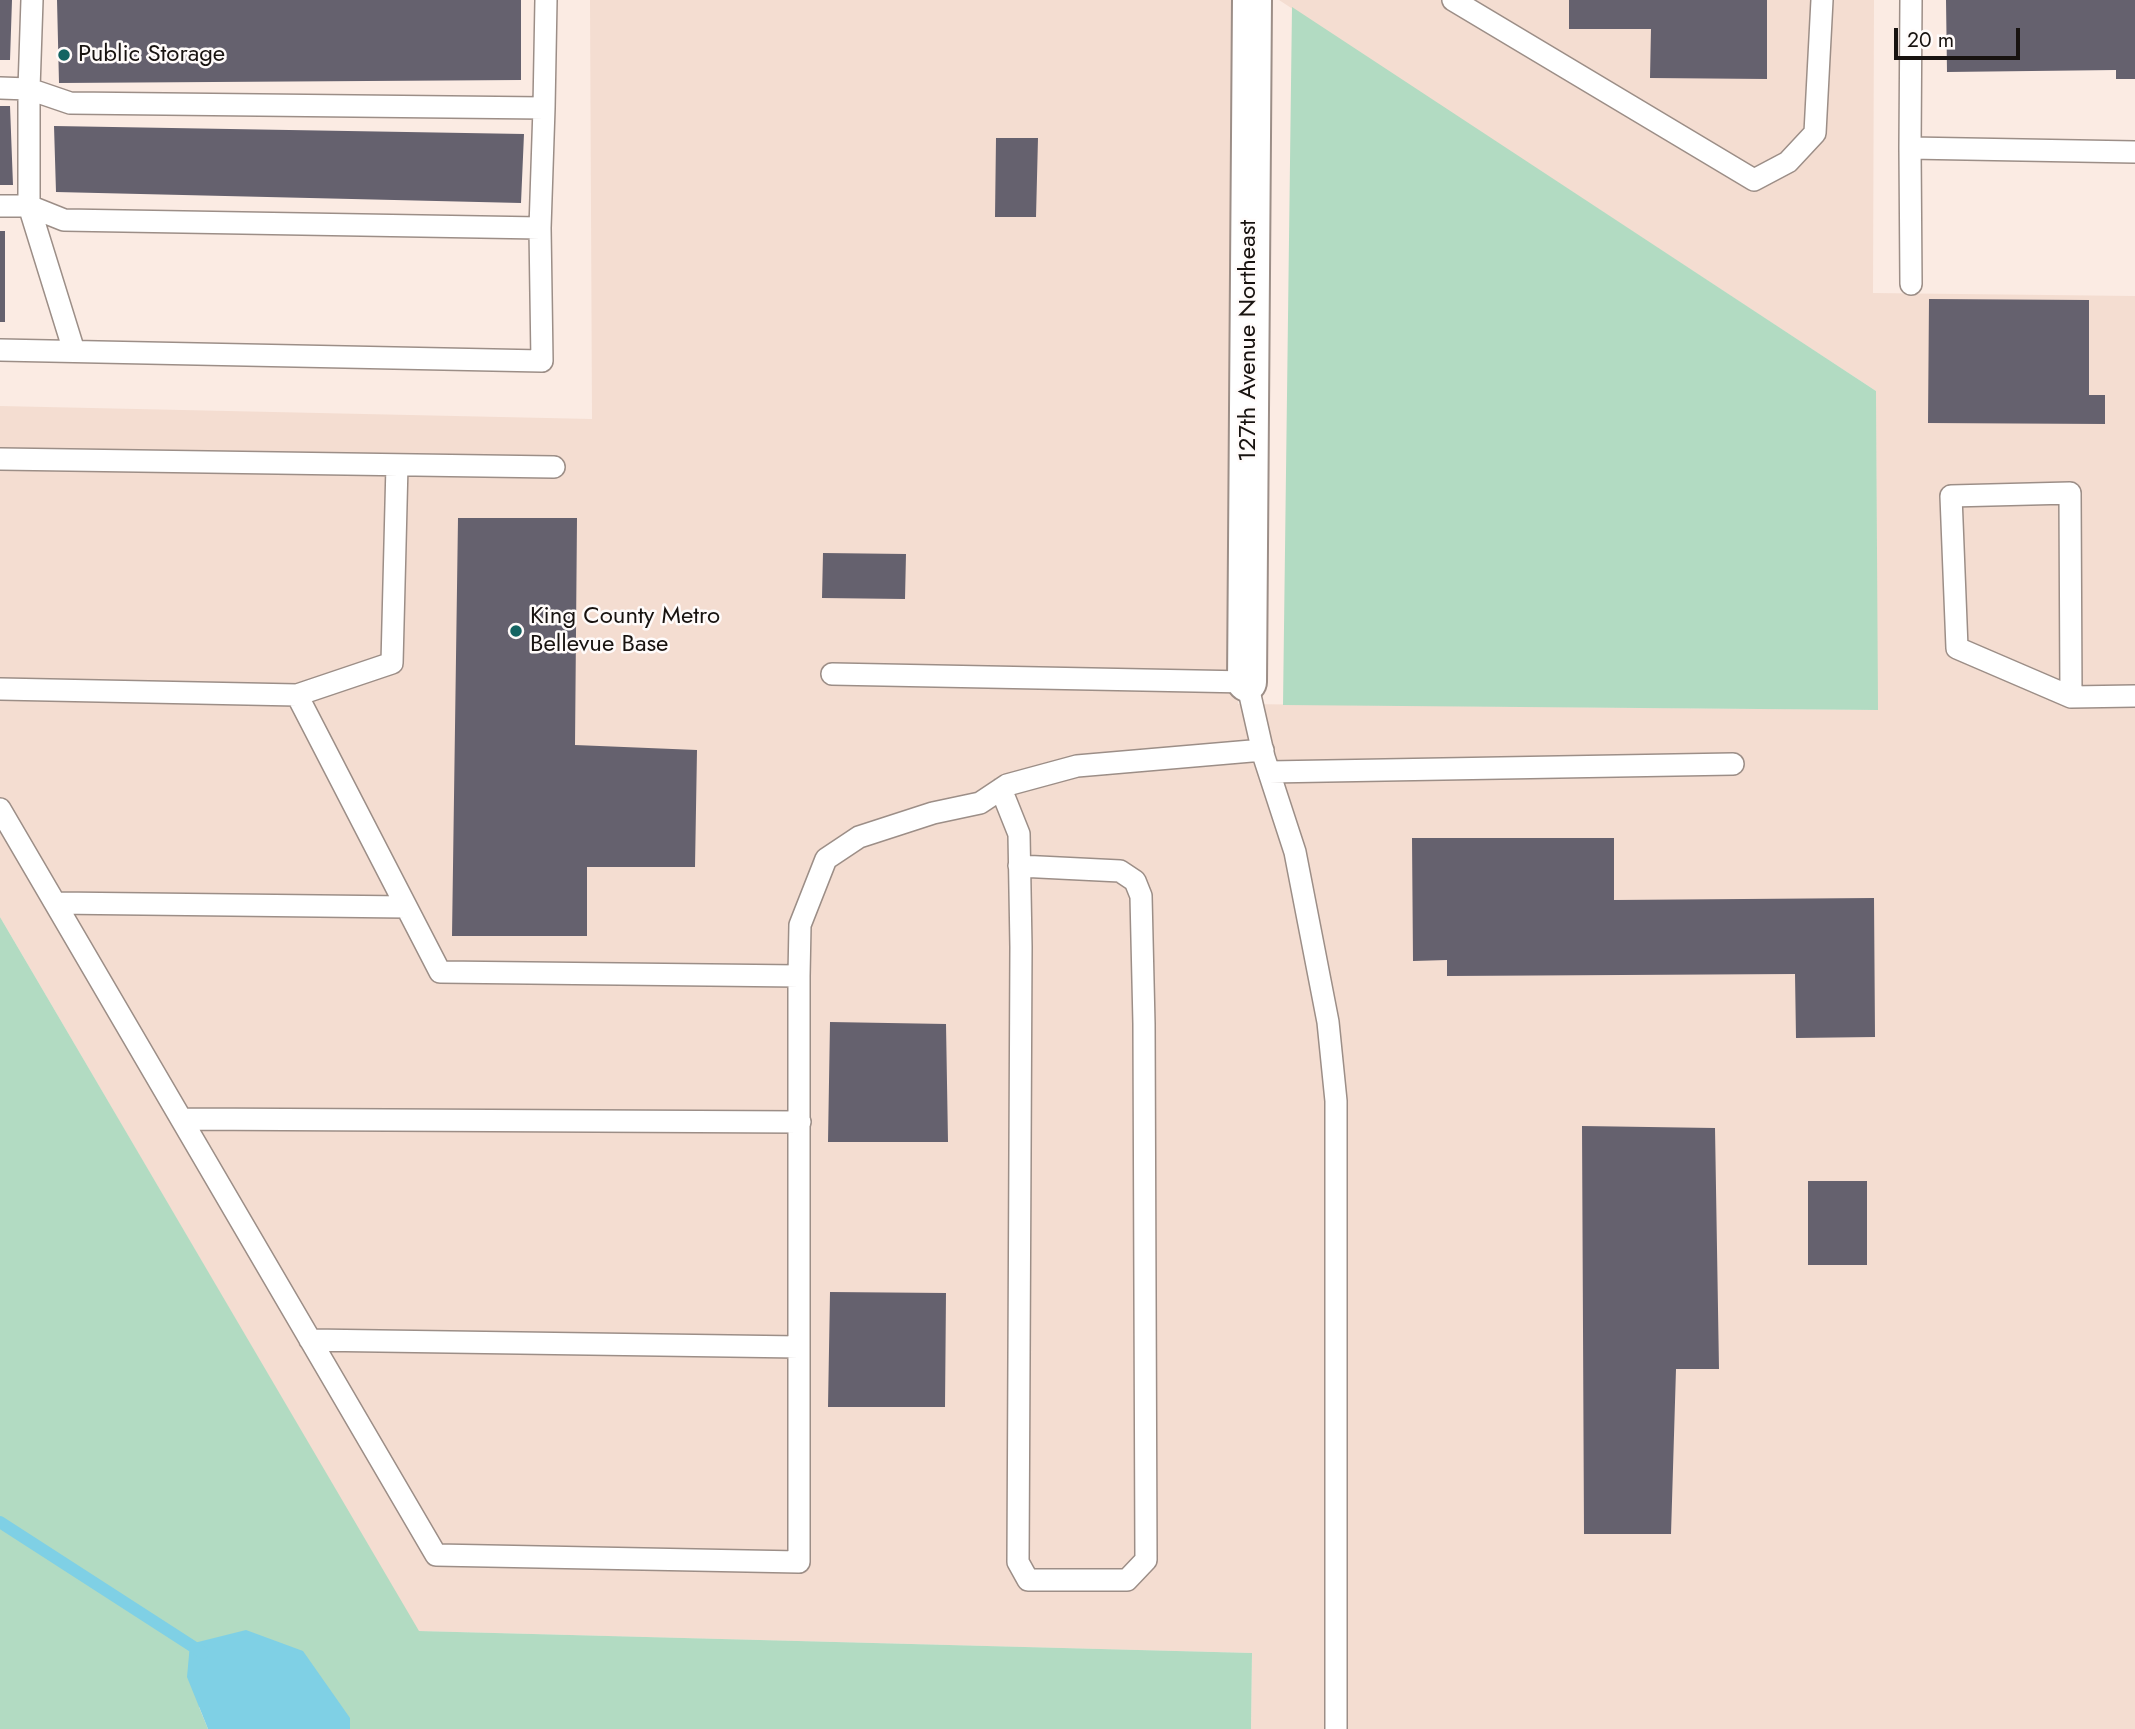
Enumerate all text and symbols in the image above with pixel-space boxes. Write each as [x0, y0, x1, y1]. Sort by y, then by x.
scale bar [1897, 14, 2023, 58]
text: 20 m [1907, 25, 1954, 55]
place label: Public Storage [78, 41, 225, 69]
marker: Public Storage [56, 47, 72, 63]
street label: 127th Avenue Northeast [1235, 220, 1263, 462]
place label: King County Metro Bellevue Base [530, 603, 720, 659]
marker: King County Metro Bellevue Base [508, 623, 524, 639]

